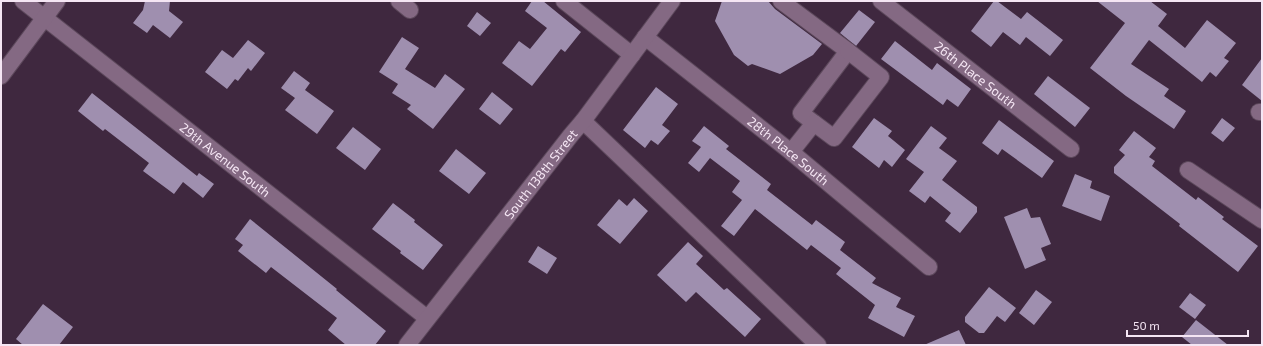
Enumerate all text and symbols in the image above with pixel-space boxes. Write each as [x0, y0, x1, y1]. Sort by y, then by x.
street label: 26th Place South [931, 38, 1020, 112]
street label: 28th Place South [744, 113, 832, 188]
street label: 29th Avenue South [177, 119, 274, 200]
street label: South 138th Street [501, 126, 581, 222]
scale bar [1127, 312, 1248, 338]
text: 50 m [1133, 318, 1160, 332]

